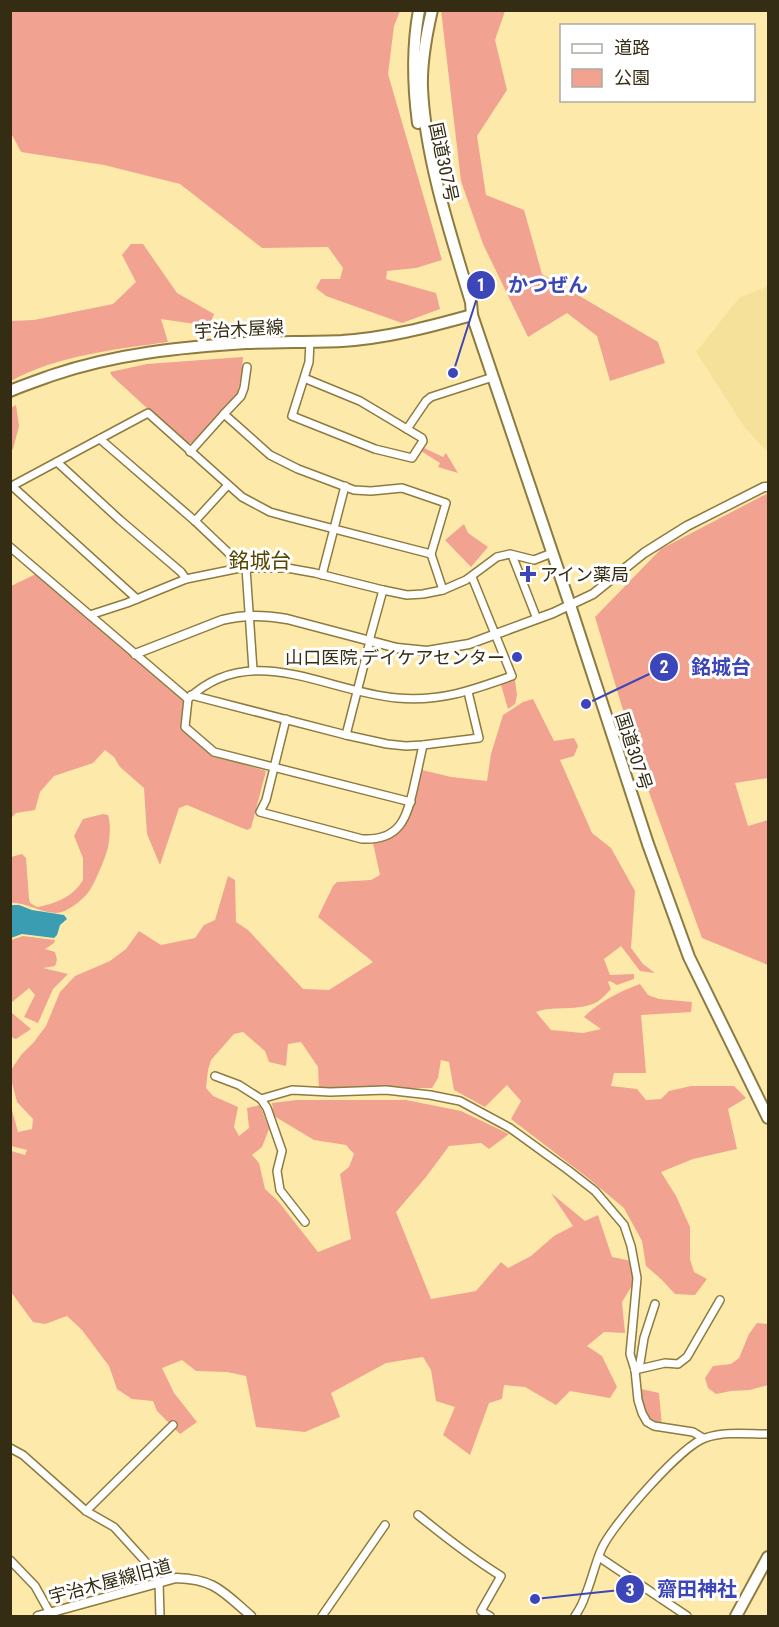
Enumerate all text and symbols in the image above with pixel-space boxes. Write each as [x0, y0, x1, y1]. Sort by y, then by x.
legend [560, 24, 755, 102]
text: 道路 [614, 37, 650, 58]
text: 公園 [614, 67, 650, 88]
street label: 国道307号 [425, 120, 463, 204]
callout: かつぜん [466, 266, 600, 304]
text: かつぜん [508, 273, 588, 297]
text: 1 [476, 274, 486, 295]
street label: 宇治木屋線 [194, 316, 284, 342]
district label: 銘城台 [229, 549, 292, 573]
place label: アイン薬局 [540, 564, 629, 585]
marker: アイン薬局 [521, 567, 535, 581]
place label: 山口医院 デイケアセンター [285, 647, 505, 668]
callout: 銘城台 [649, 648, 763, 686]
marker: 山口医院 デイケアセンター [510, 650, 524, 664]
text: 銘城台 [691, 655, 751, 679]
text: 2 [659, 656, 669, 677]
street label: 国道307号 [612, 709, 656, 793]
street label: 宇治木屋線旧道 [46, 1555, 174, 1607]
callout: 齋田神社 [615, 1570, 749, 1608]
text: 齋田神社 [657, 1577, 737, 1601]
text: 3 [625, 1579, 635, 1600]

